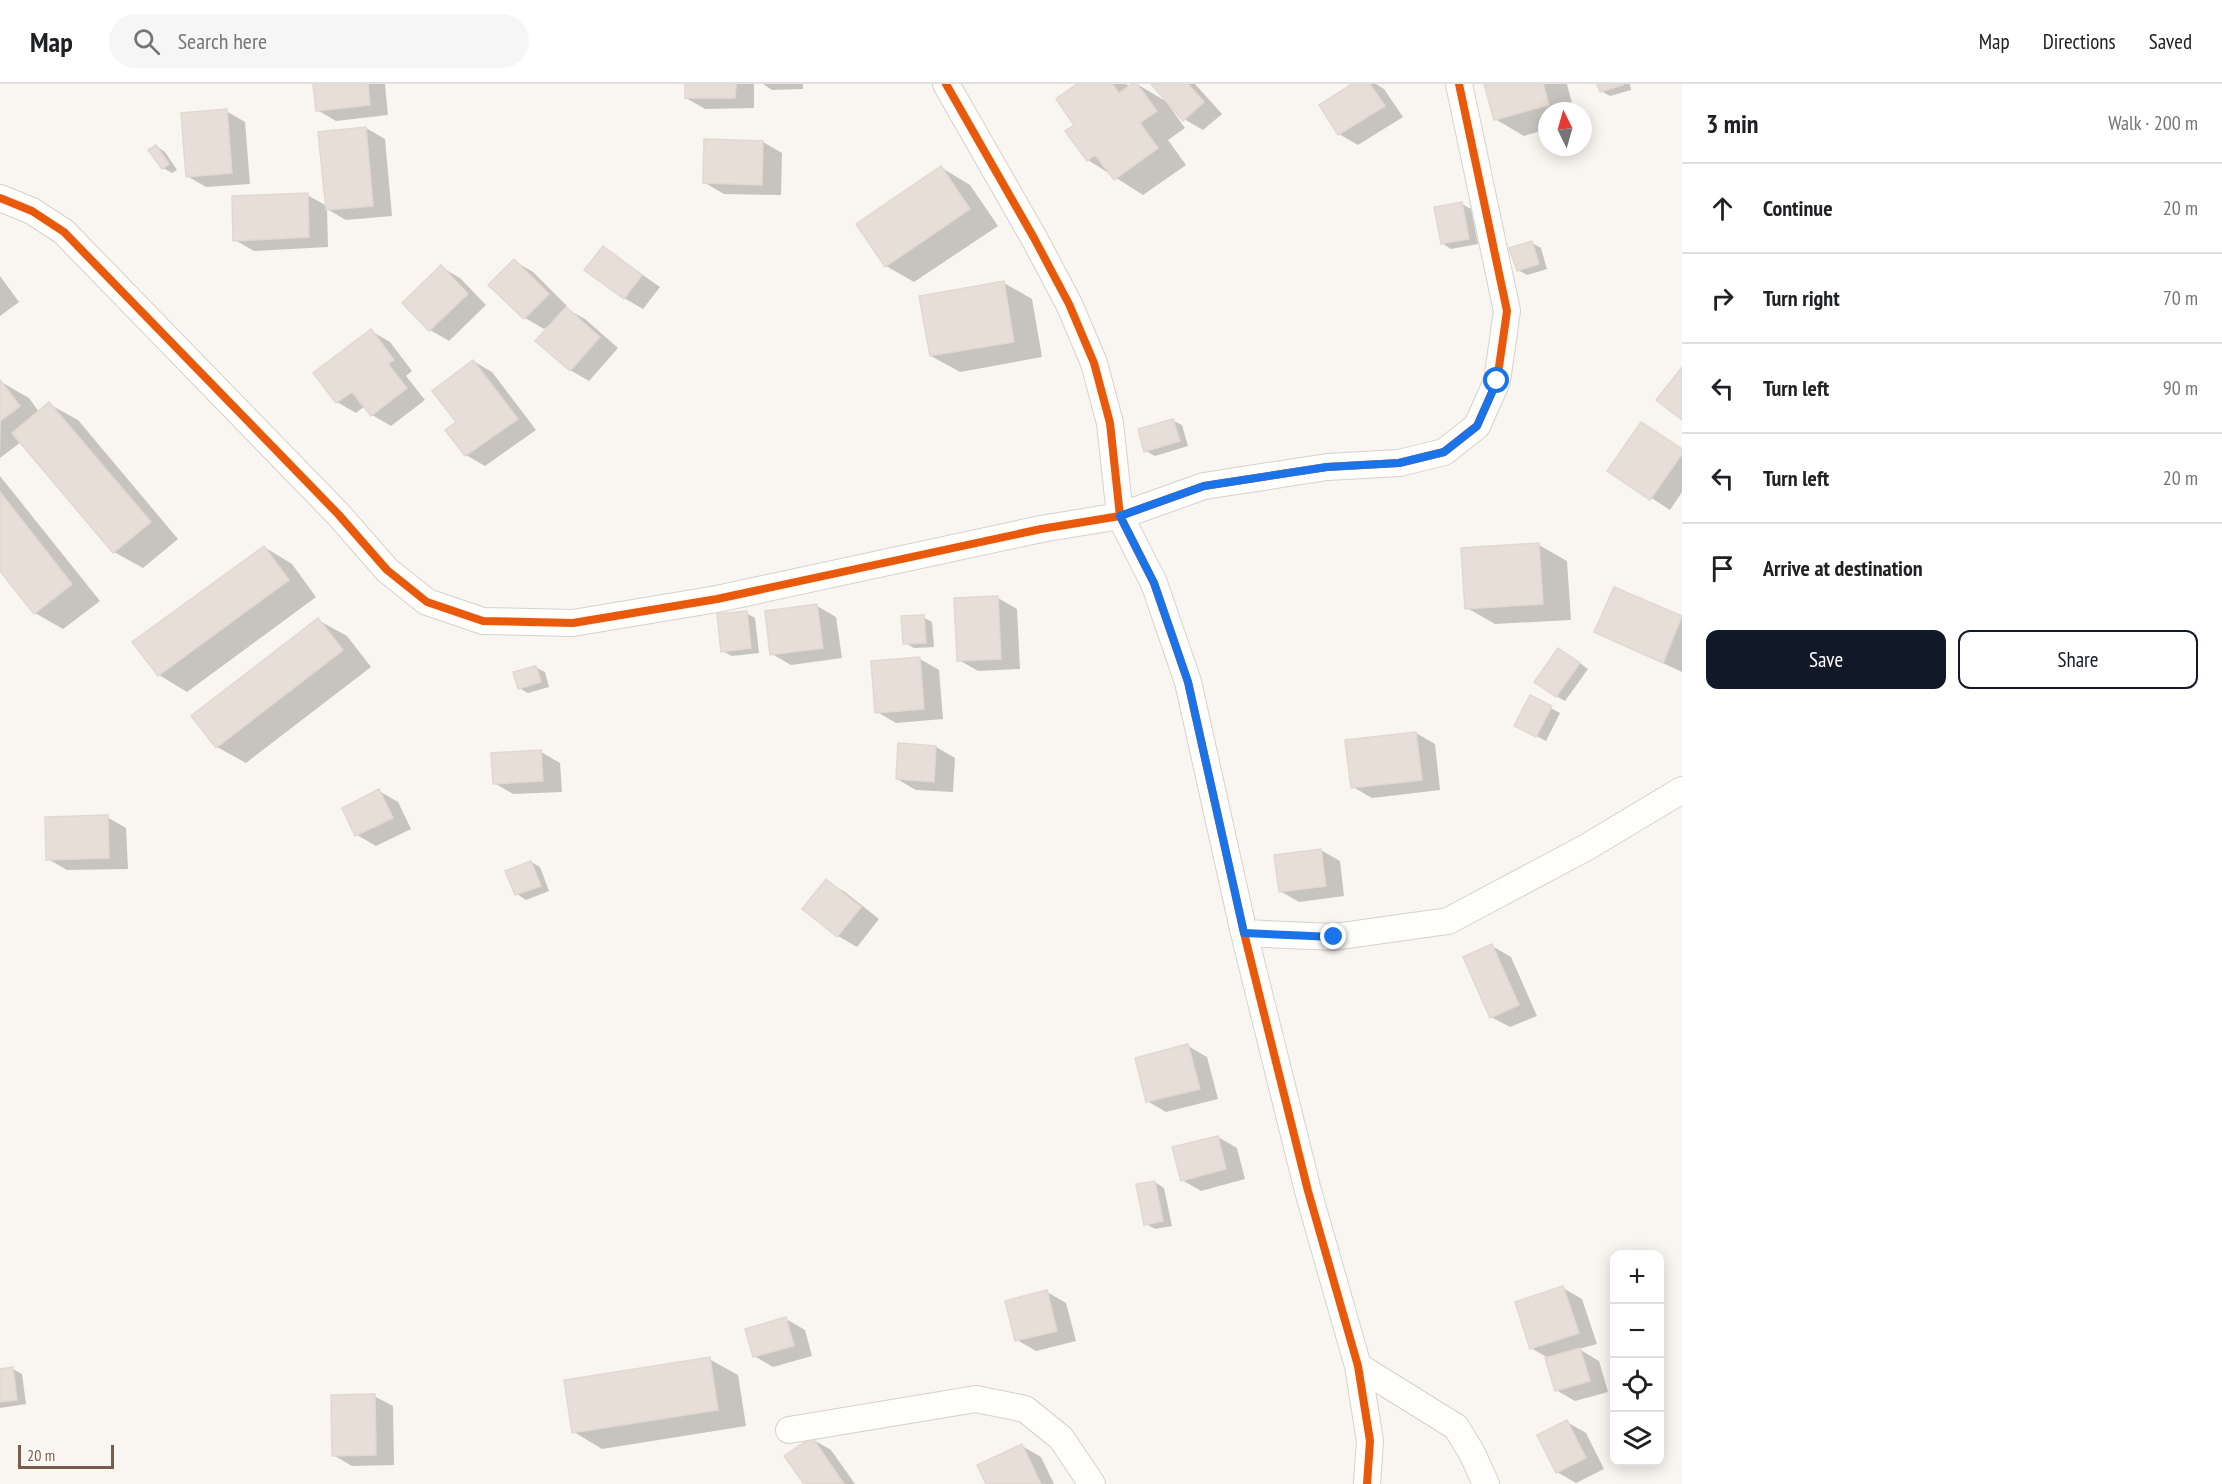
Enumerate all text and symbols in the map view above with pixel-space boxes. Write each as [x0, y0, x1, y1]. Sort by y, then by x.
search box [109, 14, 529, 68]
text: Map [30, 23, 73, 60]
icon: search [130, 25, 163, 58]
text: Search here [178, 27, 267, 55]
text: Map [1979, 28, 2010, 55]
text: Directions [2043, 28, 2116, 55]
text: Saved [2149, 28, 2192, 55]
north arrow [1538, 102, 1592, 156]
text: 3 min [1706, 107, 1759, 140]
text: Walk · 200 m [2108, 110, 2198, 136]
icon: ahead [1706, 192, 1739, 225]
text: Continue [1763, 194, 1833, 222]
text: 20 m [2163, 195, 2198, 221]
icon: right [1706, 282, 1739, 315]
text: Turn right [1763, 284, 1840, 312]
text: 70 m [2163, 285, 2198, 311]
route start [1483, 367, 1509, 393]
icon: left [1706, 372, 1739, 405]
text: Turn left [1763, 374, 1829, 402]
text: 90 m [2163, 375, 2198, 401]
icon: left [1706, 462, 1739, 495]
text: Turn left [1763, 464, 1829, 492]
text: 20 m [2163, 465, 2198, 491]
icon: arrive [1706, 552, 1739, 585]
text: Arrive at destination [1763, 554, 1923, 582]
button: Save [1706, 630, 1946, 689]
button: Share [1958, 630, 2198, 689]
route end [1320, 923, 1346, 949]
map controls [1610, 1250, 1664, 1466]
button: + [1610, 1250, 1664, 1304]
button: − [1610, 1304, 1664, 1358]
button: locate [1610, 1358, 1664, 1412]
button: layers [1610, 1412, 1664, 1466]
scale bar [18, 1442, 114, 1470]
text: 20 m [27, 1445, 55, 1465]

